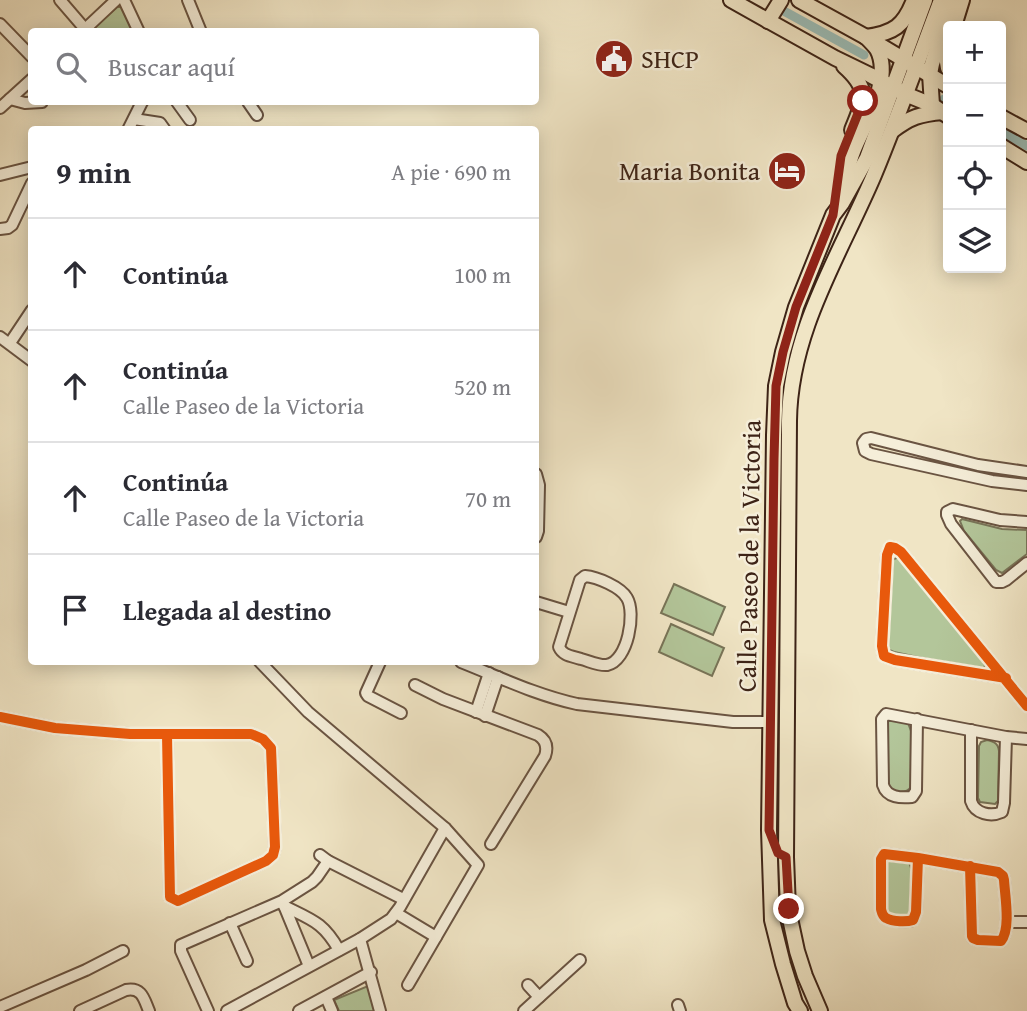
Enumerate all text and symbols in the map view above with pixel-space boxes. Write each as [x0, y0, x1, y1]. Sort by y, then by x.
map controls [943, 21, 1006, 273]
button: + [943, 21, 1006, 84]
search box [28, 28, 539, 105]
public building icon: SHCP [593, 38, 635, 80]
place label: SHCP [641, 39, 699, 78]
text: Buscar aquí [108, 47, 235, 86]
icon: search [52, 48, 90, 86]
button: − [943, 84, 1006, 147]
route start [847, 85, 878, 116]
button: locate [943, 147, 1006, 210]
text: 9 min [56, 150, 131, 194]
hotel icon: Maria Bonita [766, 150, 808, 192]
place label: Maria Bonita [619, 151, 761, 190]
text: A pie · 690 m [391, 155, 511, 188]
button: layers [943, 210, 1006, 273]
icon: ahead [56, 255, 94, 293]
text: Continúa [123, 255, 228, 294]
text: 100 m [454, 258, 511, 291]
text: Continúa [123, 350, 228, 389]
icon: ahead [56, 367, 94, 405]
text: 520 m [454, 370, 511, 403]
text: Calle Paseo de la Victoria [123, 389, 364, 422]
street label: Calle Paseo de la Victoria [727, 419, 770, 693]
text: Continúa [123, 462, 228, 501]
icon: ahead [56, 479, 94, 517]
text: 70 m [465, 482, 511, 515]
text: Calle Paseo de la Victoria [123, 501, 364, 534]
icon: arrive [56, 591, 94, 629]
text: Llegada al destino [123, 591, 331, 630]
route end [773, 893, 804, 924]

